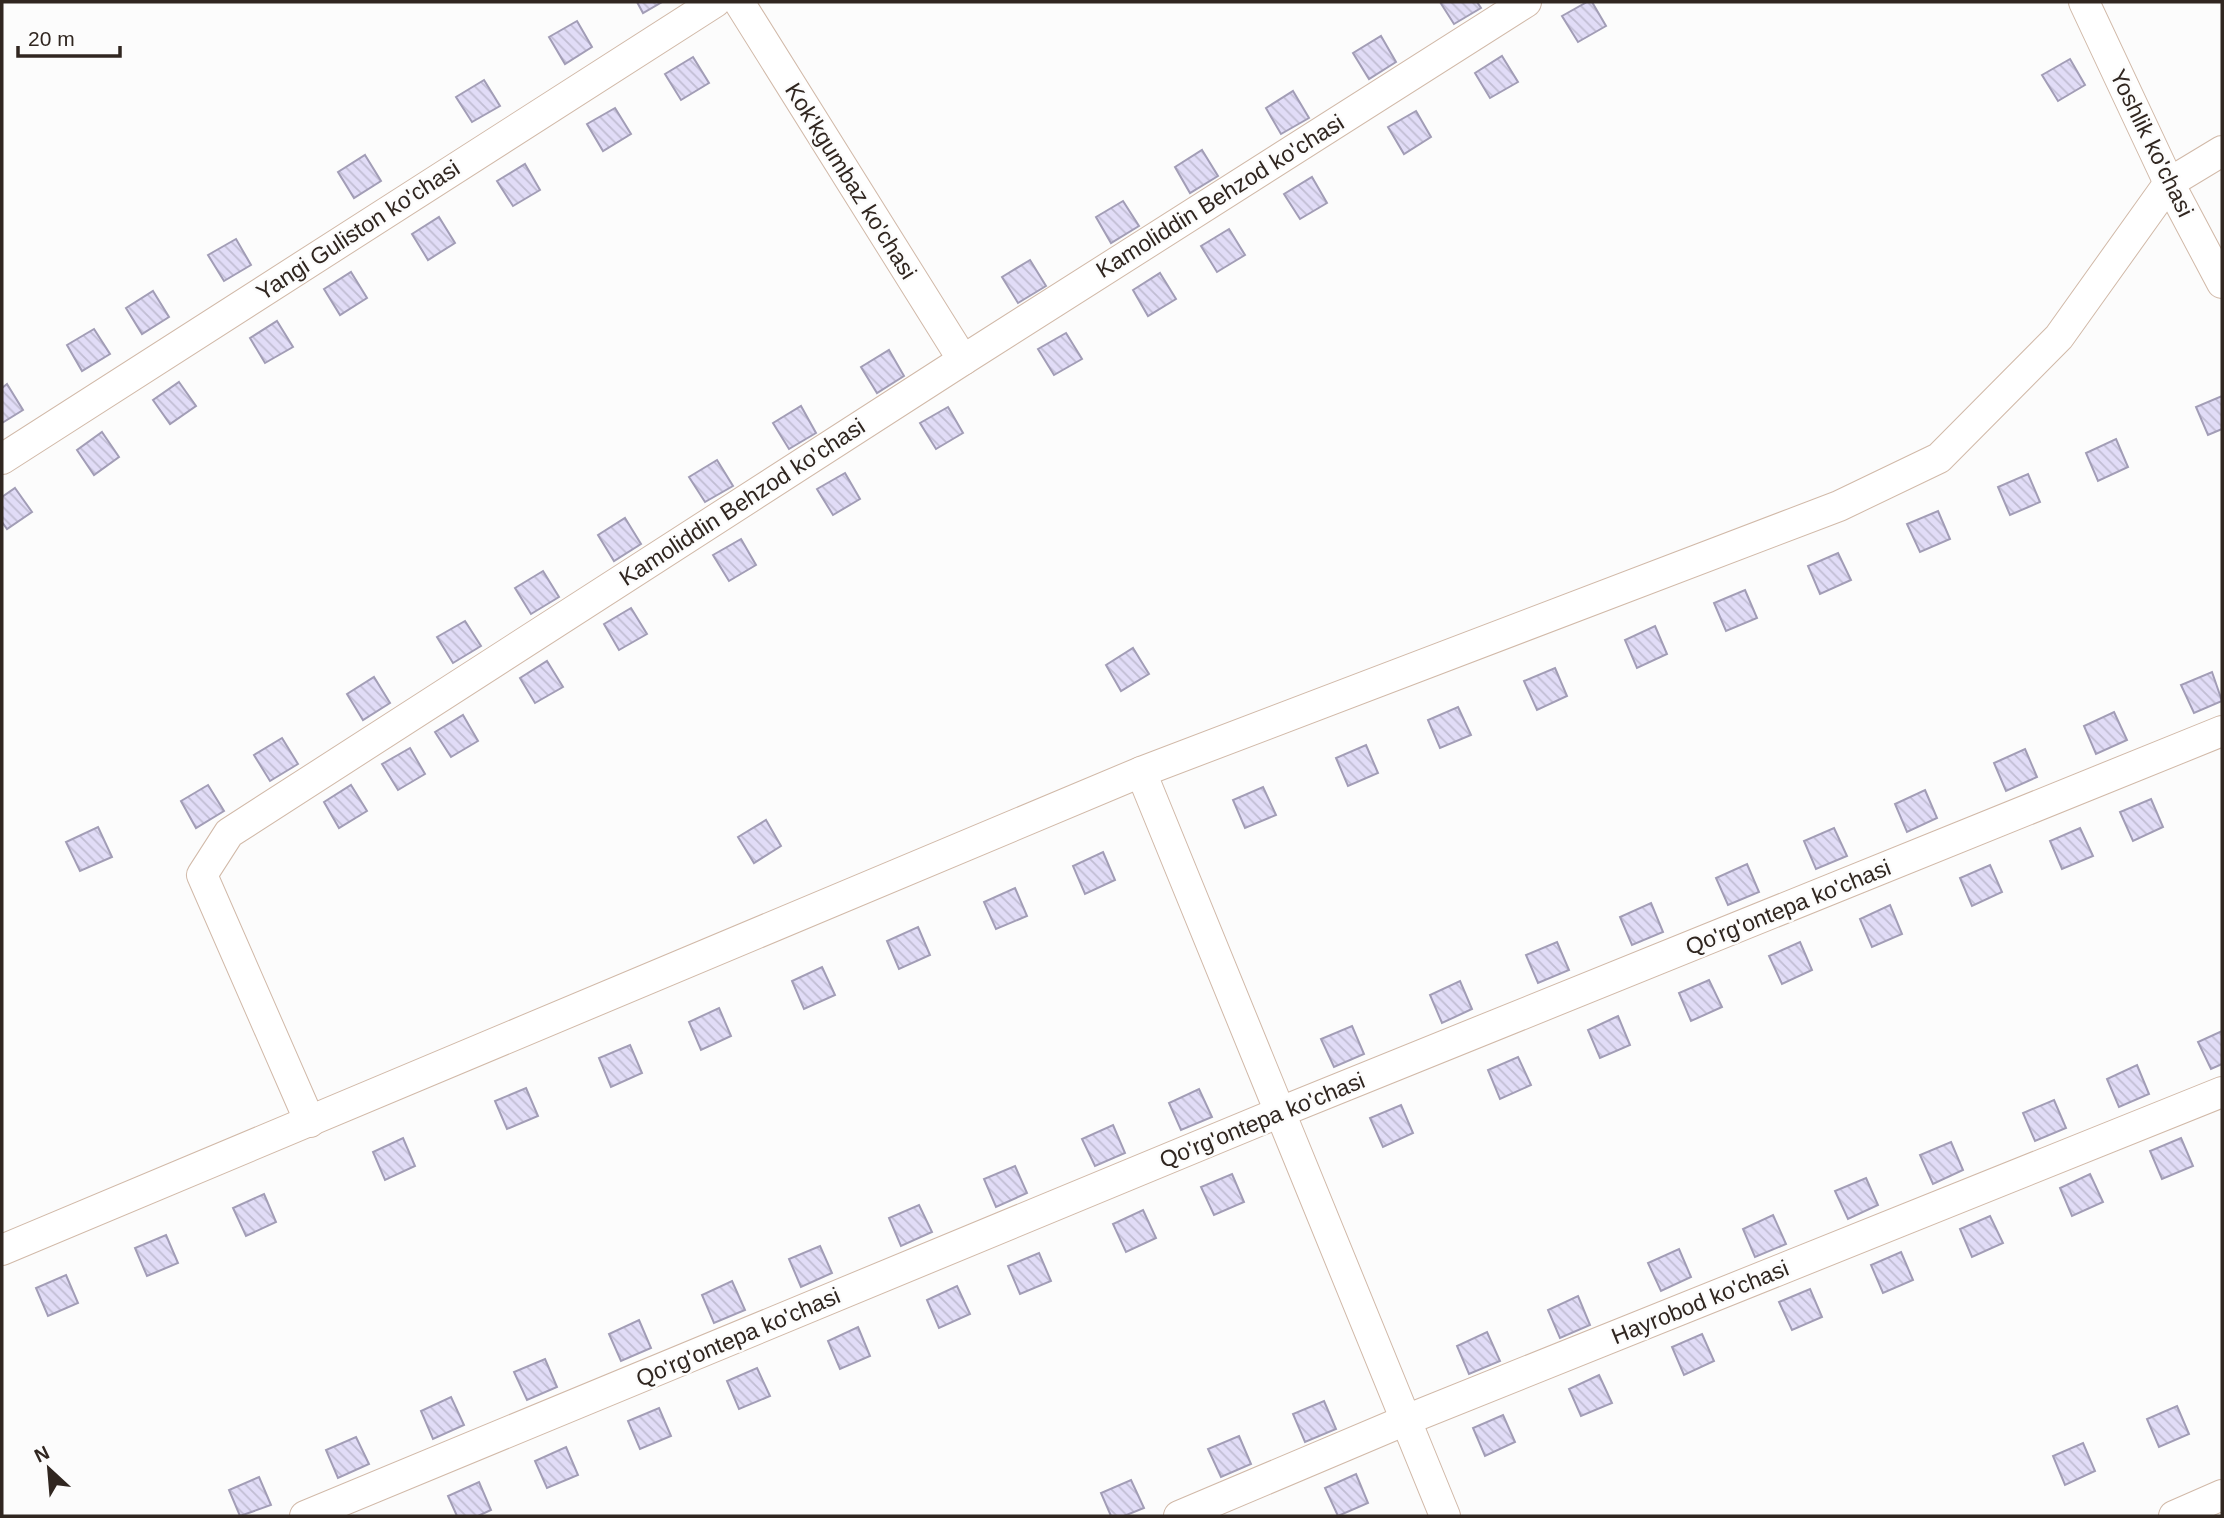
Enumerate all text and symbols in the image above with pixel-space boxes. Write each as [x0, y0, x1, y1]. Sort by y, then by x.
scale bar [18, 14, 119, 58]
text: 20 m [28, 27, 75, 50]
street label: Yoshlik ko'chasi [2105, 65, 2199, 221]
street label: Kok'kgumbaz ko'chasi [780, 78, 922, 284]
street label: Kamoliddin Behzod ko'chasi [1091, 109, 1349, 283]
street label: Yangi Guliston ko'chasi [252, 155, 464, 305]
street label: Kamoliddin Behzod ko'chasi [615, 413, 869, 591]
street label: Qo'rg'ontepa ko'chasi [1682, 854, 1894, 960]
street label: Qo'rg'ontepa ko'chasi [1156, 1067, 1368, 1173]
street label: Hayrobod ko'chasi [1608, 1255, 1792, 1349]
street label: Qo'rg'ontepa ko'chasi [632, 1282, 844, 1392]
north arrow [14, 1434, 84, 1504]
text: N [31, 1442, 53, 1467]

